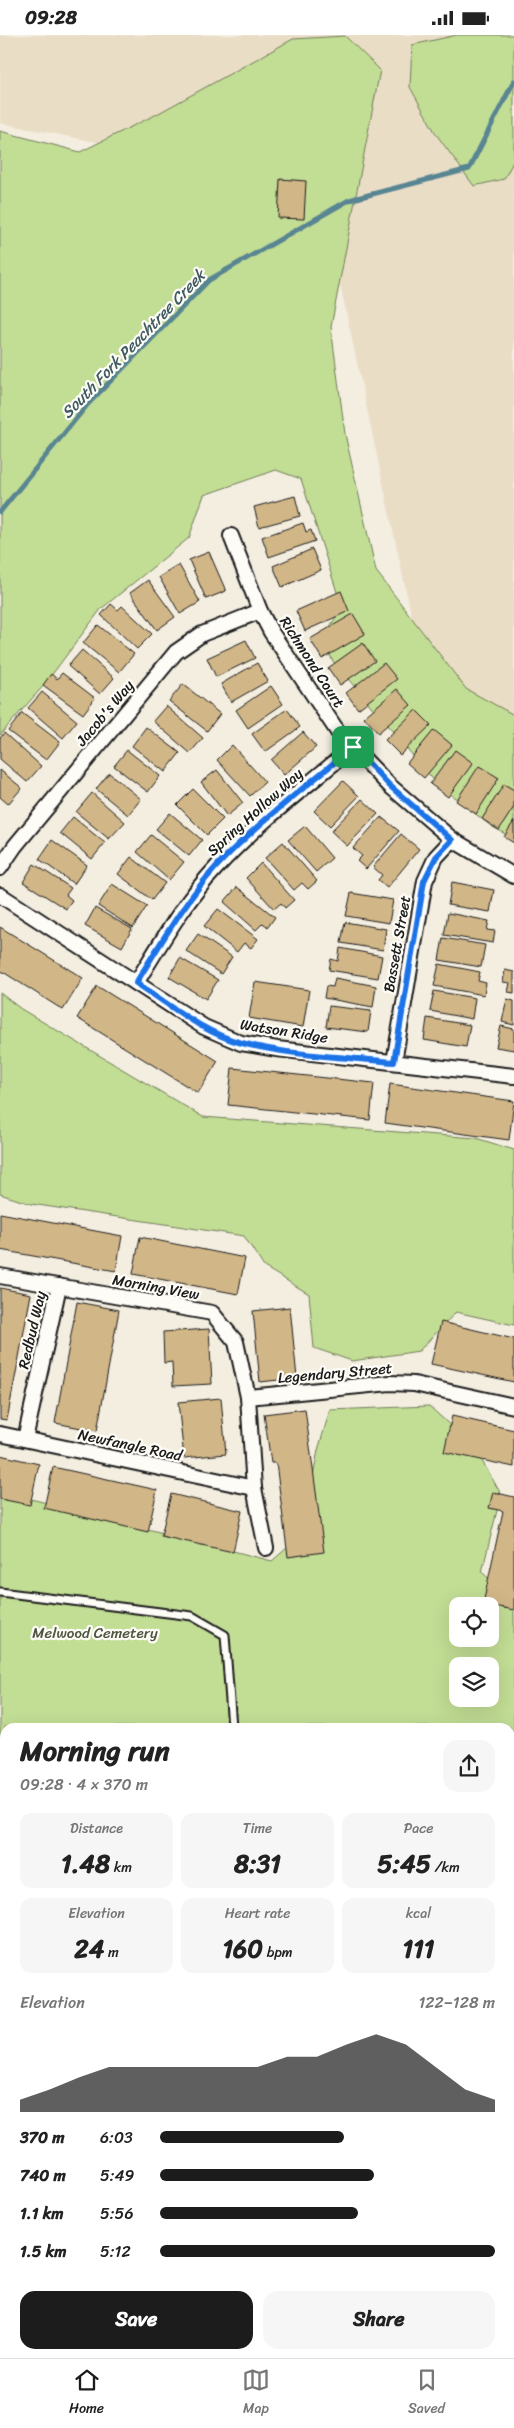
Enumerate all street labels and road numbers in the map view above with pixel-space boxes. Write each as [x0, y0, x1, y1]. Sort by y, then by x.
street label: Richmond Court [272, 611, 352, 714]
street label: Jacob's Way [69, 674, 141, 753]
street label: Spring Hollow Way [201, 761, 309, 863]
street label: Bassett Street [376, 893, 418, 994]
street label: Watson Ridge [238, 1011, 330, 1051]
street label: Morning View [110, 1267, 202, 1308]
street label: Redbud Way [10, 1288, 54, 1372]
street label: Legendary Street [277, 1355, 394, 1391]
street label: Newfangle Road [76, 1421, 186, 1469]

